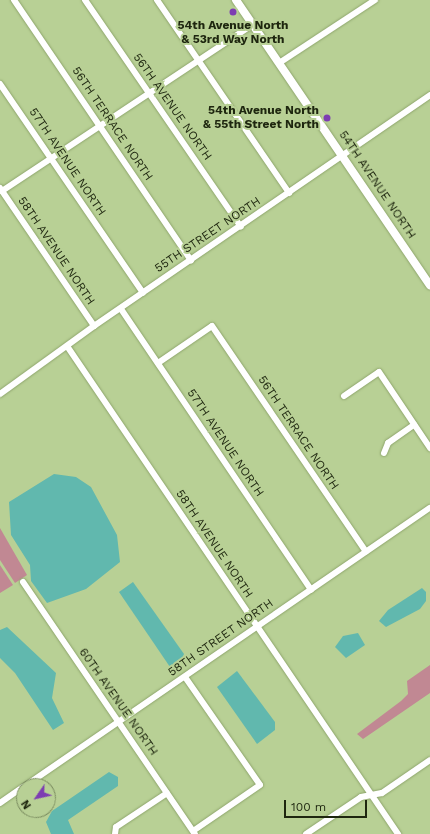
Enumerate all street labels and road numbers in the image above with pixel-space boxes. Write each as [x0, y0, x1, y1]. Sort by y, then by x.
street label: 56TH AVENUE NORTH [129, 51, 215, 163]
street label: 56TH TERRACE NORTH [68, 64, 156, 184]
street label: 57TH AVENUE NORTH [25, 105, 109, 219]
street label: 54TH AVENUE NORTH [335, 128, 419, 242]
street label: 58TH AVENUE NORTH [14, 194, 98, 308]
street label: 55TH STREET NORTH [152, 194, 264, 276]
street label: 56TH TERRACE NORTH [254, 373, 342, 493]
street label: 57TH AVENUE NORTH [183, 386, 267, 500]
street label: 58TH AVENUE NORTH [172, 487, 256, 601]
street label: 58TH STREET NORTH [166, 596, 276, 680]
street label: 60TH AVENUE NORTH [75, 645, 161, 759]

